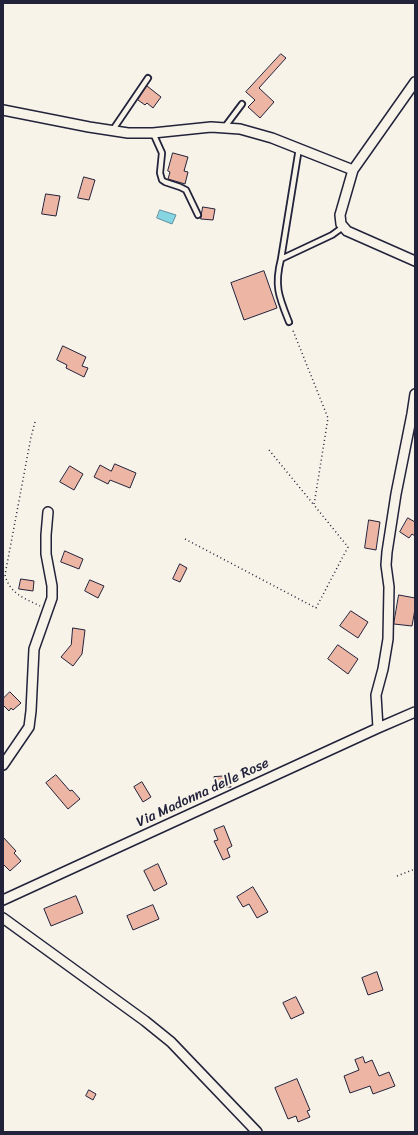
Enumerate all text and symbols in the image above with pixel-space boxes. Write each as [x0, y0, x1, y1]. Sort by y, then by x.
street label: Via Madonna delle Rose [134, 755, 272, 831]

